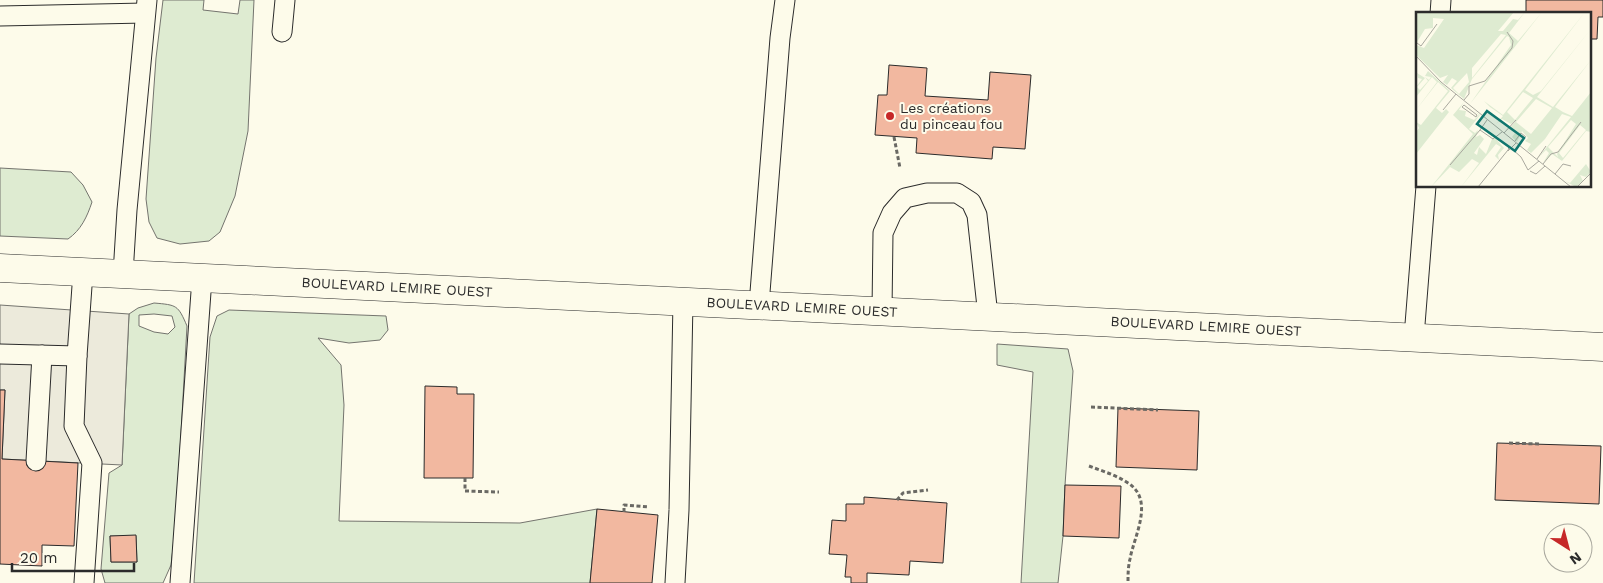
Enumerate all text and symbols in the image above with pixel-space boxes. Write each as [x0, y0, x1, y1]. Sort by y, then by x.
inset map [1416, 12, 1590, 188]
place label: Les créations du pinceau fou [900, 100, 1003, 132]
marker: Les créations du pinceau fou [884, 110, 896, 122]
street label: BOULEVARD LEMIRE OUEST [301, 274, 493, 300]
street label: BOULEVARD LEMIRE OUEST [706, 294, 898, 320]
street label: BOULEVARD LEMIRE OUEST [1110, 313, 1302, 339]
north arrow [1543, 523, 1593, 573]
scale bar [12, 540, 135, 572]
text: 20 m [20, 549, 58, 567]
text: N [1567, 549, 1585, 568]

